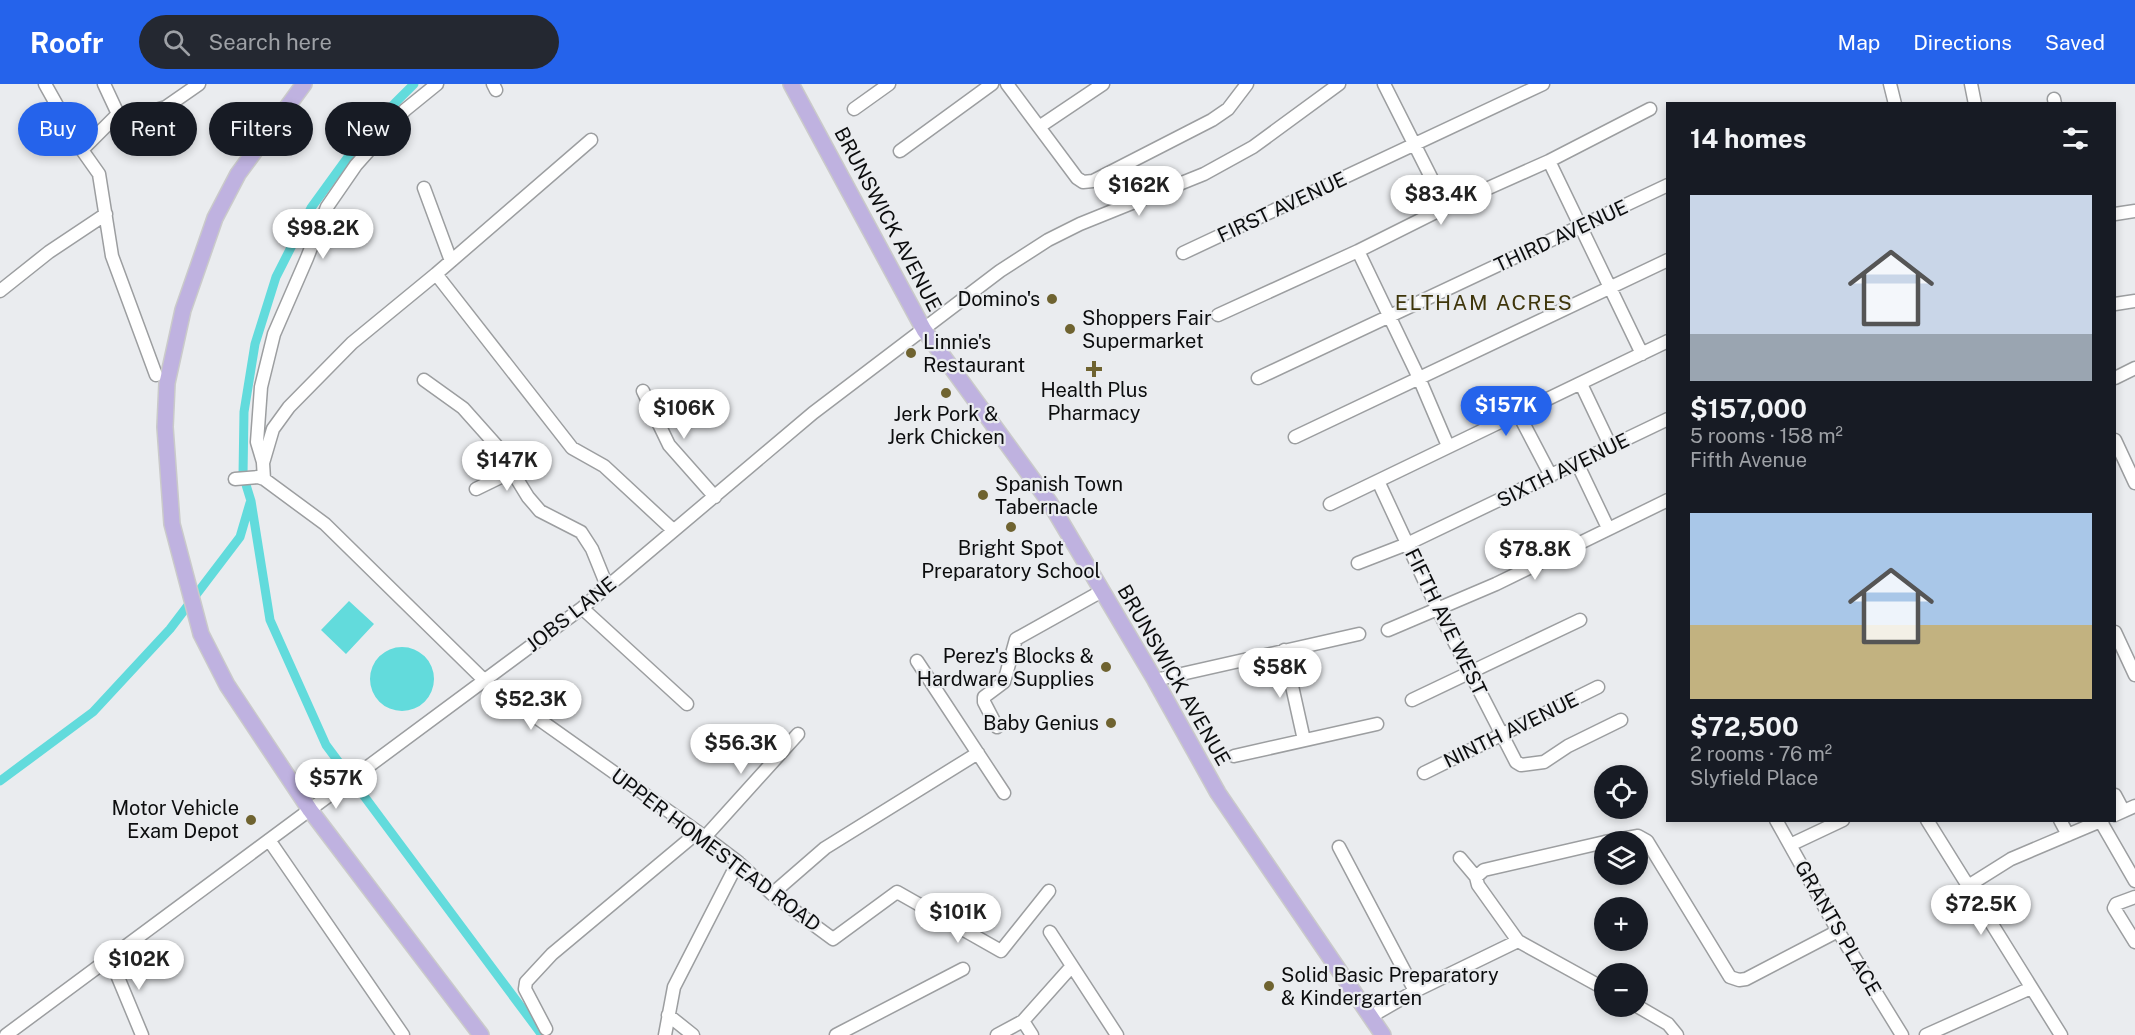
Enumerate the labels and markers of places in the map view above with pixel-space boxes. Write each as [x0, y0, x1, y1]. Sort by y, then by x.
pin: $162K [1097, 166, 1181, 217]
pin: $83.4K [1392, 175, 1490, 226]
pin: $98.2K [274, 209, 372, 260]
place label: Domino's [957, 287, 1040, 311]
marker: Domino's [1045, 292, 1059, 306]
place label: Shoppers Fair Supermarket [1082, 306, 1212, 353]
marker: Shoppers Fair Supermarket [1063, 322, 1077, 336]
place label: Linnie's Restaurant [923, 330, 1025, 377]
marker: Linnie's Restaurant [904, 346, 918, 360]
marker: Health Plus Pharmacy [1087, 362, 1101, 376]
place label: Health Plus Pharmacy [1040, 378, 1148, 425]
marker: Jerk Pork & Jerk Chicken [939, 386, 953, 400]
pin: $157K [1464, 386, 1548, 437]
pin: $106K [642, 389, 726, 440]
place label: Jerk Pork & Jerk Chicken [887, 402, 1005, 449]
pin: $147K [465, 441, 549, 492]
place label: Spanish Town Tabernacle [995, 472, 1123, 519]
marker: Spanish Town Tabernacle [976, 488, 990, 502]
marker: Bright Spot Preparatory School [1004, 520, 1018, 534]
pin: $78.8K [1486, 530, 1584, 581]
place label: Bright Spot Preparatory School [921, 536, 1101, 583]
place label: Perez's Blocks & Hardware Supplies [917, 644, 1094, 691]
pin: $58K [1244, 648, 1316, 699]
marker: Perez's Blocks & Hardware Supplies [1099, 660, 1113, 674]
pin: $52.3K [482, 680, 580, 731]
place label: Baby Genius [983, 711, 1099, 735]
marker: Baby Genius [1104, 716, 1118, 730]
pin: $56.3K [692, 724, 790, 775]
pin: $57K [300, 759, 372, 810]
place label: Motor Vehicle Exam Depot [112, 796, 239, 843]
marker: Motor Vehicle Exam Depot [244, 813, 258, 827]
pin: $72.5K [1932, 885, 2030, 936]
pin: $101K [916, 893, 1000, 944]
pin: $102K [97, 940, 181, 991]
place label: Solid Basic Preparatory & Kindergarten [1281, 963, 1499, 1010]
marker: Solid Basic Preparatory & Kindergarten [1262, 979, 1276, 993]

